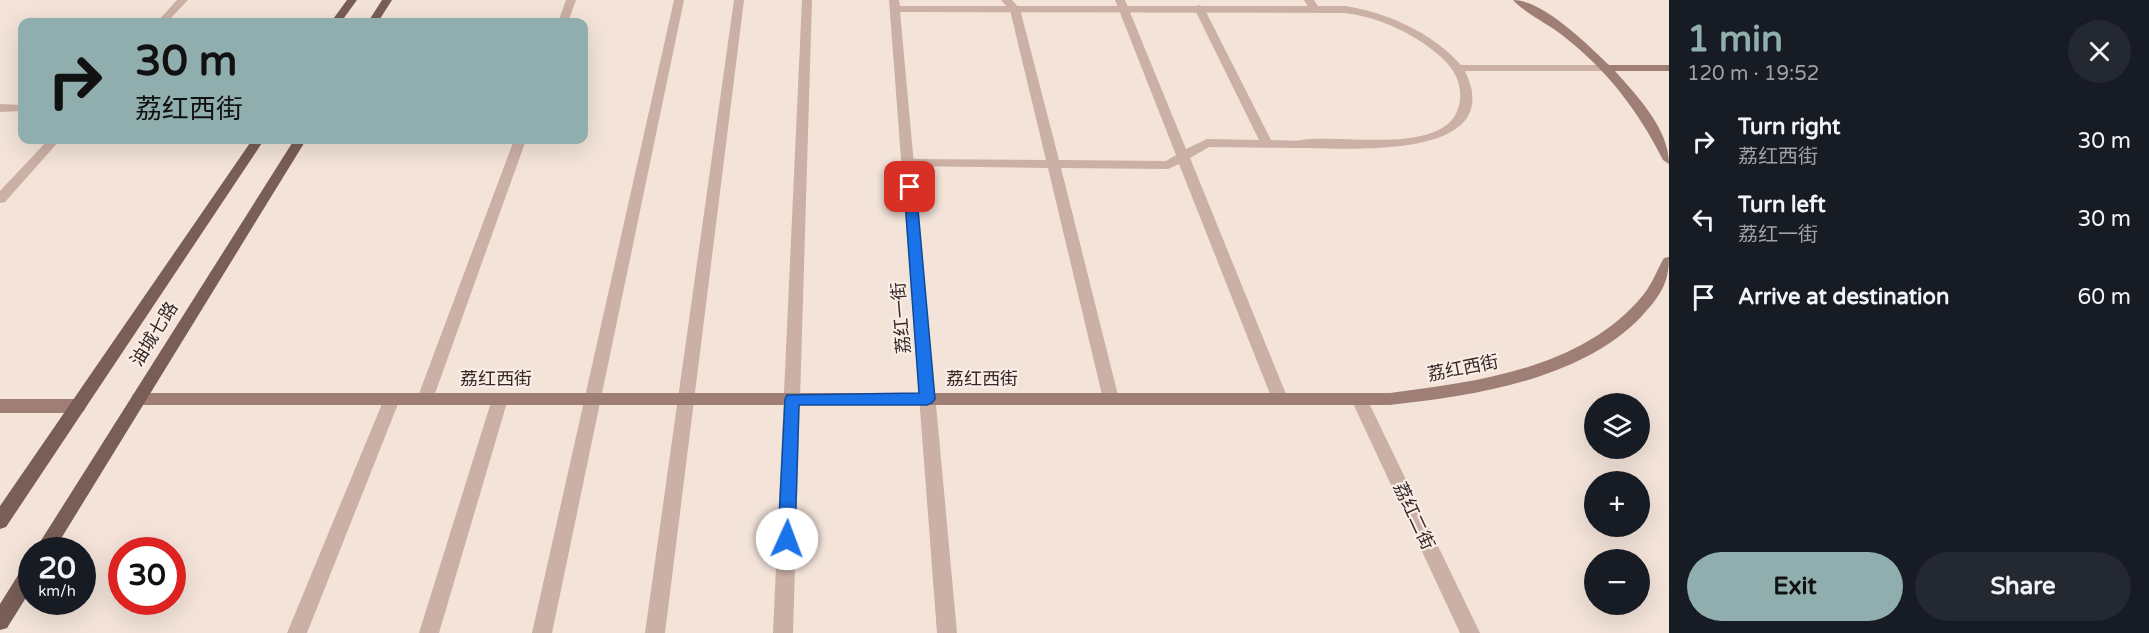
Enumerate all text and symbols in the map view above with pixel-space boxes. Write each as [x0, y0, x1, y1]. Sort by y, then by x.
text: 1 min [1687, 18, 1783, 61]
button: close [2068, 20, 2131, 83]
text: 30 m [135, 36, 237, 87]
icon: right [36, 42, 114, 120]
text: 120 m · 19:52 [1687, 62, 1819, 86]
text: 荔红西街 [135, 93, 243, 126]
text: Turn right [1738, 114, 1840, 140]
icon: right [1687, 125, 1720, 158]
text: 30 m [2077, 128, 2131, 154]
text: 荔红西街 [1738, 145, 1818, 169]
pin [884, 161, 935, 212]
icon: arrive [893, 170, 926, 203]
text: Turn left [1738, 192, 1826, 218]
icon: left [1687, 203, 1720, 236]
text: 30 m [2077, 206, 2131, 232]
text: 荔红一街 [1738, 223, 1818, 247]
street label: 荔红一街 [887, 281, 915, 355]
icon: arrive [1687, 281, 1720, 314]
text: Arrive at destination [1738, 284, 1949, 310]
text: 60 m [2077, 284, 2131, 310]
street label: 油城七路 [126, 298, 182, 370]
street label: 荔红西街 [1426, 350, 1500, 386]
street label: 荔红西街 [460, 368, 532, 390]
street label: 荔红西街 [946, 368, 1018, 390]
map controls [1584, 393, 1650, 615]
button: layers [1584, 393, 1650, 459]
button: + [1584, 471, 1650, 537]
street label: 荔红二街 [1389, 479, 1439, 553]
position arrow [755, 507, 819, 571]
speed limit sign: 30 [108, 537, 186, 615]
button: − [1584, 549, 1650, 615]
text: 20 [38, 550, 76, 587]
button: Exit [1687, 552, 1903, 621]
button: Share [1915, 552, 2131, 621]
text: km/h [38, 582, 76, 600]

